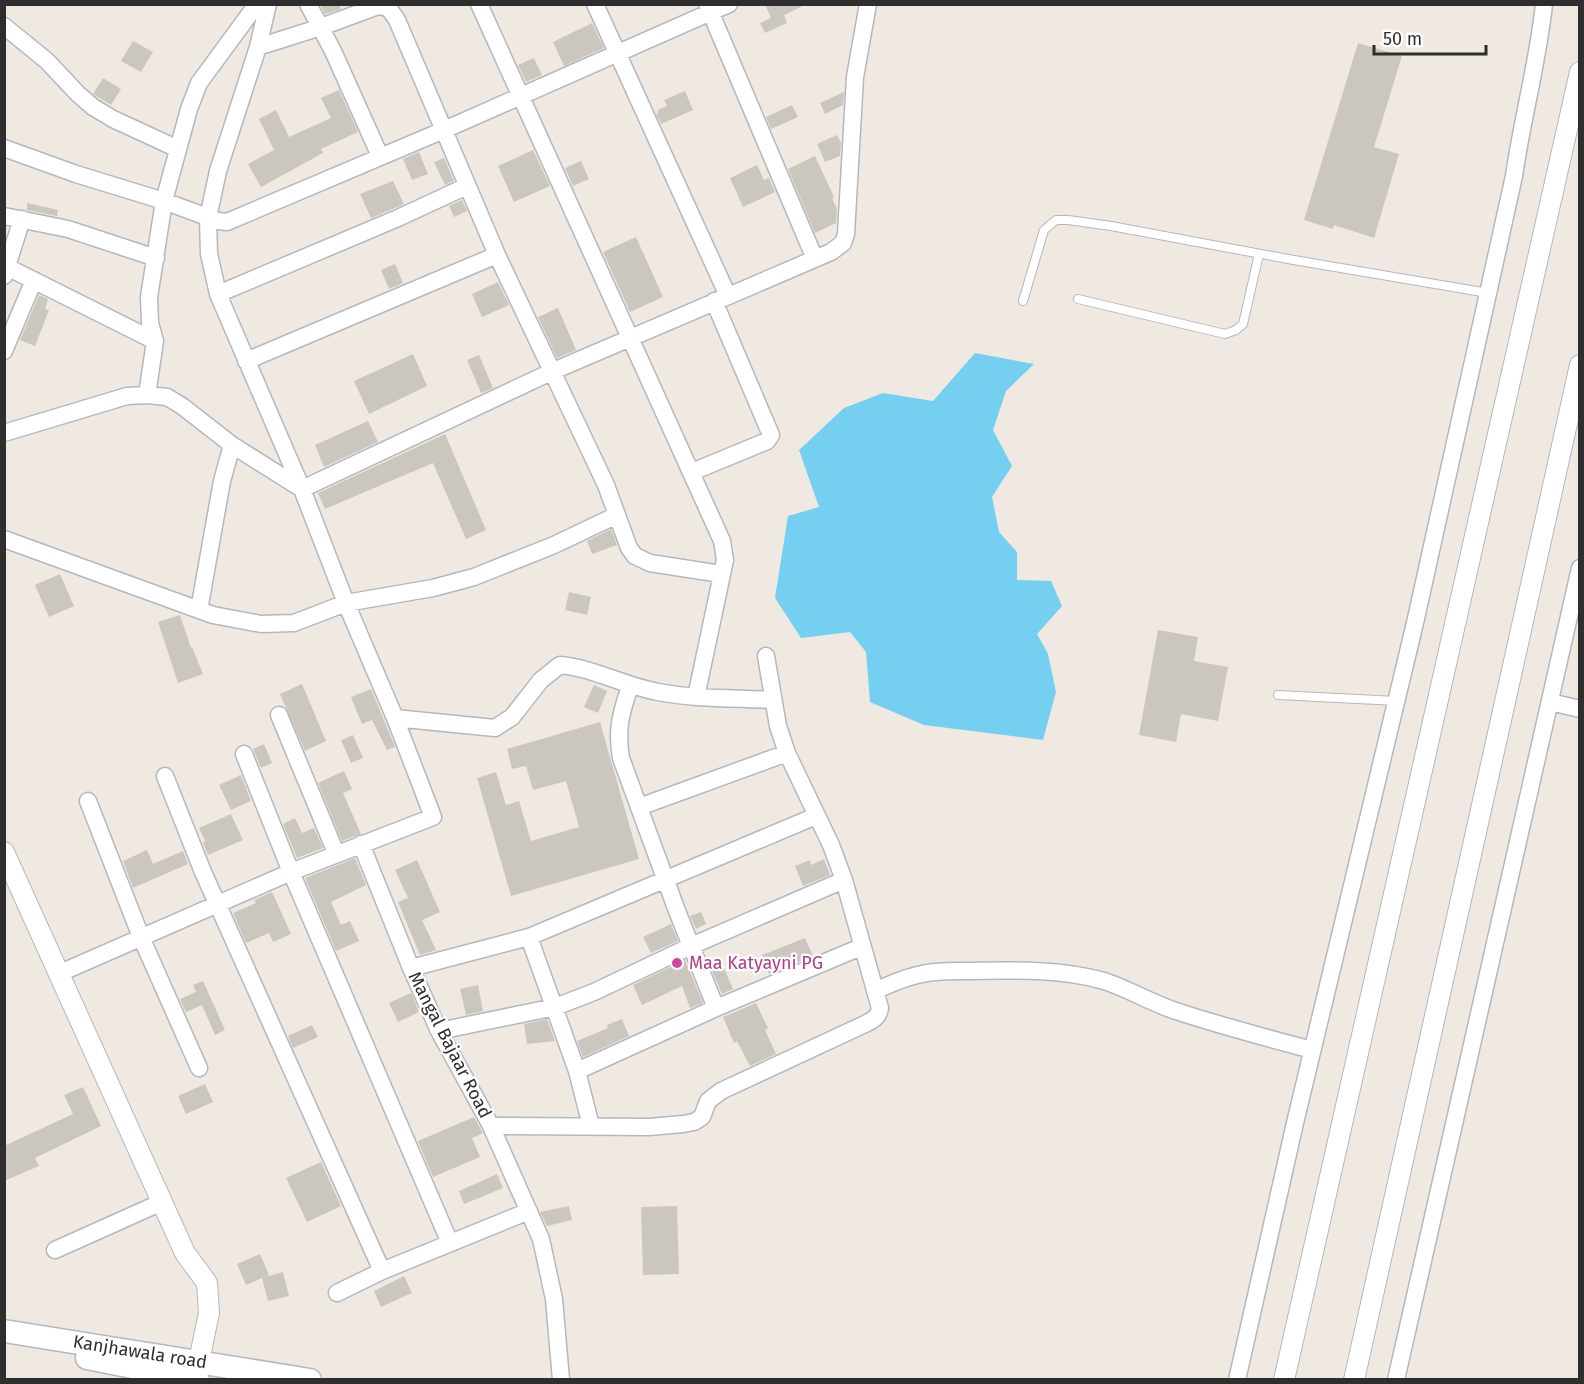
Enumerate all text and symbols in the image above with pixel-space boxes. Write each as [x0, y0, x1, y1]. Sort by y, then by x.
scale bar [1374, 18, 1486, 56]
text: 50 m [1383, 28, 1422, 50]
place label: Maa Katyayni PG [689, 952, 823, 974]
marker: Maa Katyayni PG [670, 956, 684, 970]
street label: Mangal Bajaar Road [404, 968, 496, 1122]
street label: Kanjhawala road [71, 1331, 209, 1373]

